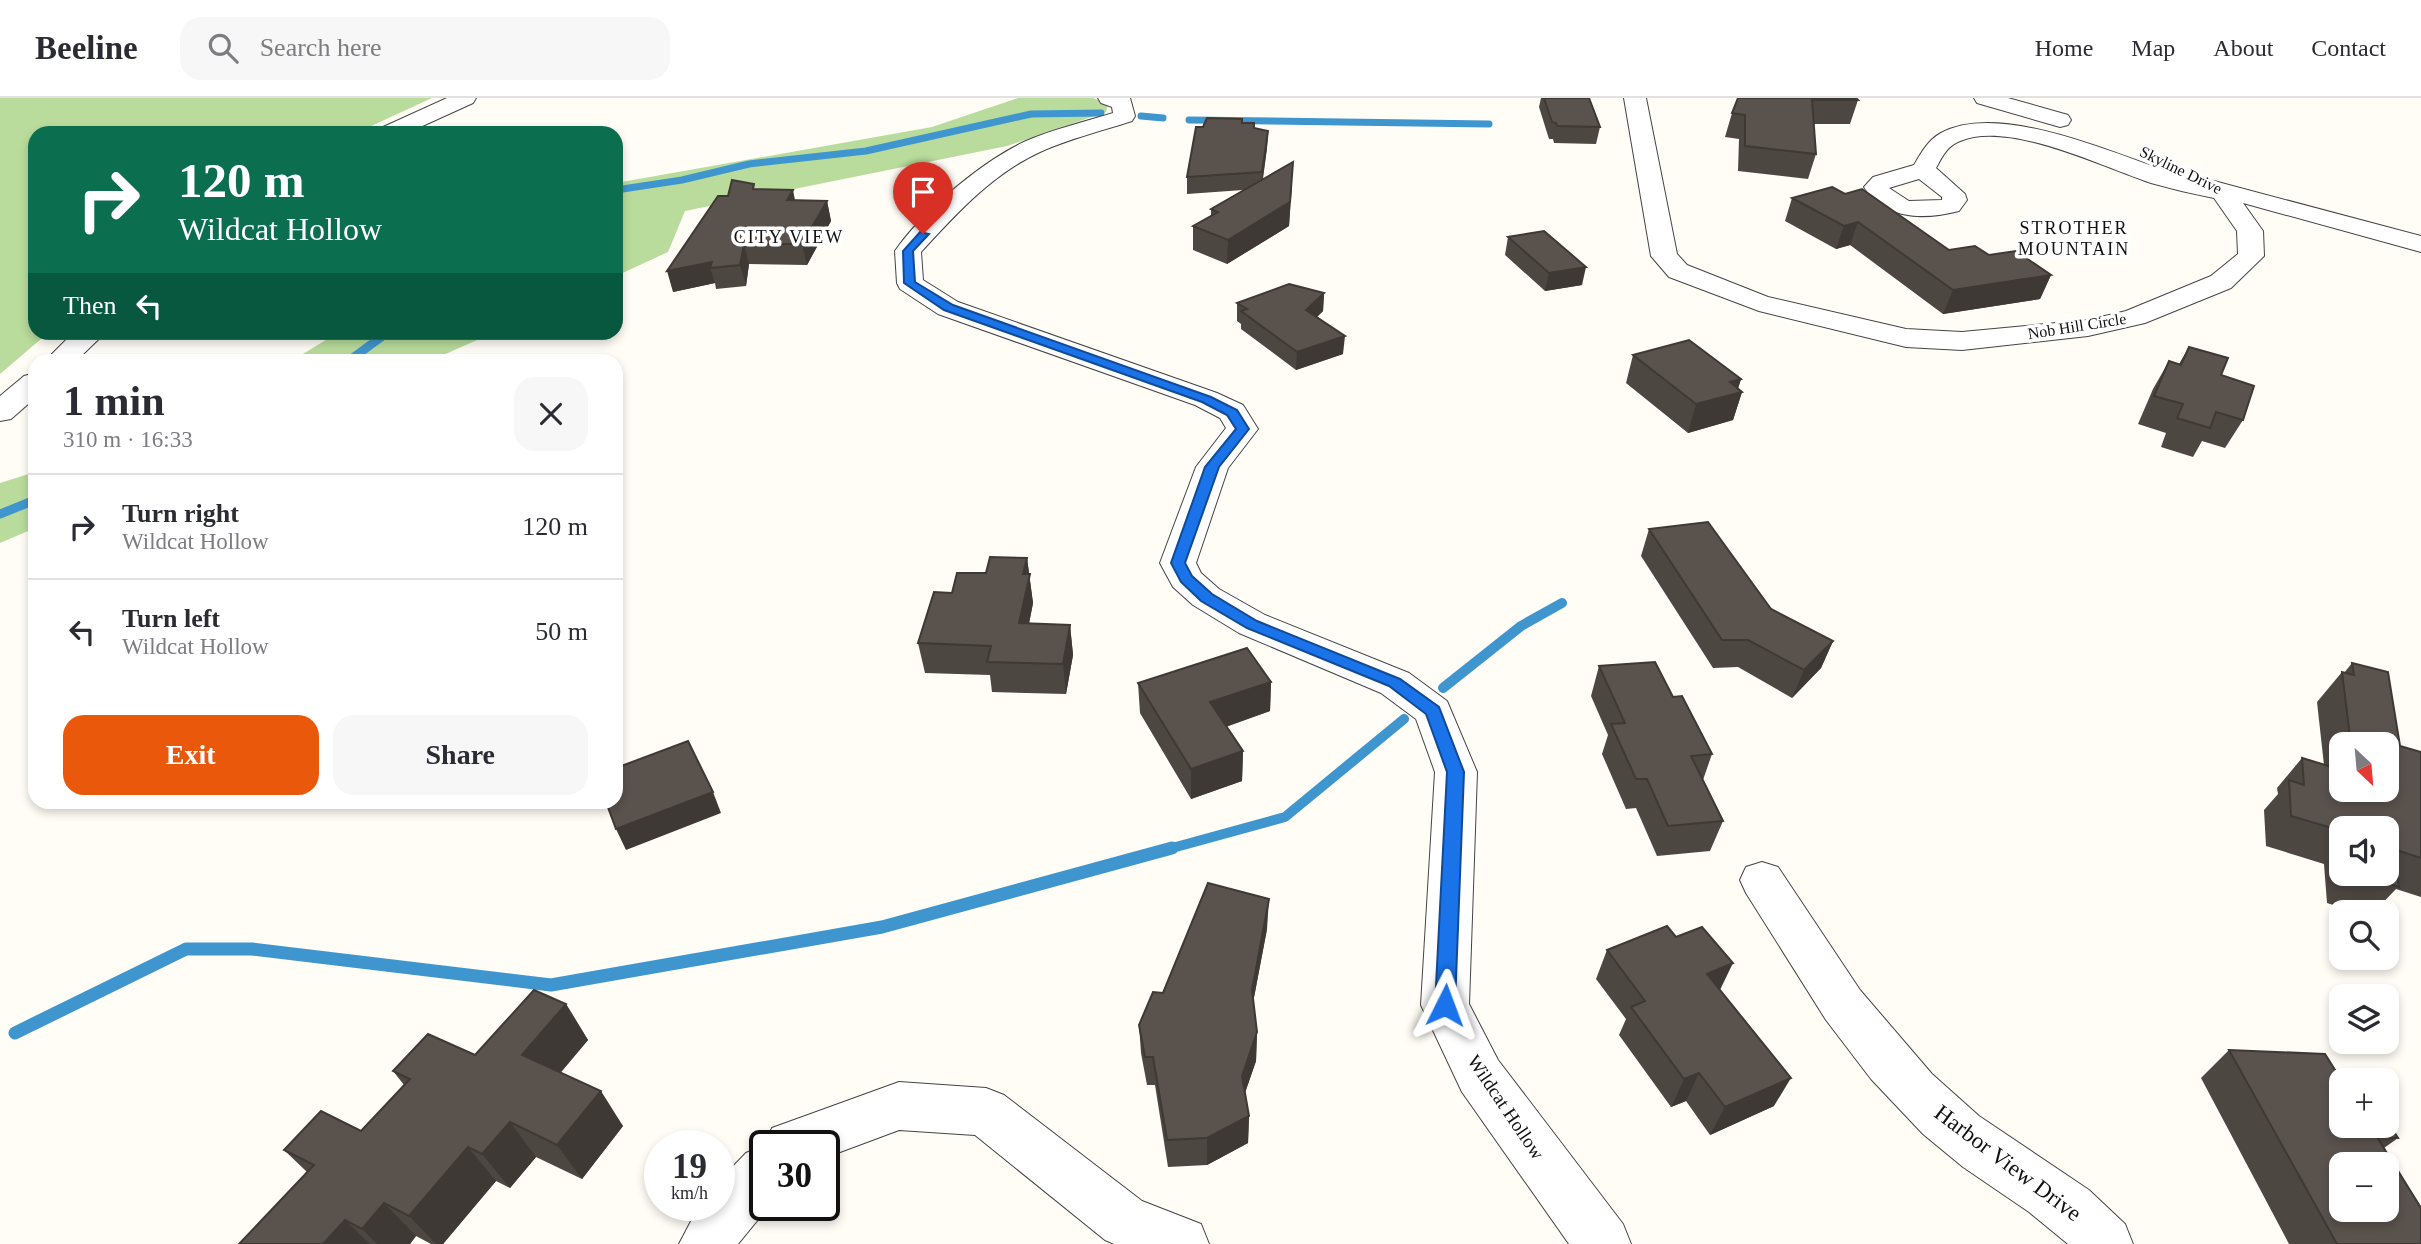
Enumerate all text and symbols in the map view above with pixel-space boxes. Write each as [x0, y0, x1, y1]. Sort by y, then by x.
search box [180, 17, 670, 80]
icon: search [204, 29, 242, 67]
text: Beeline [35, 30, 138, 66]
text: Search here [260, 33, 382, 62]
text: Home [2035, 35, 2093, 61]
text: Map [2131, 35, 2175, 61]
text: About [2213, 35, 2273, 61]
text: Contact [2311, 35, 2386, 61]
street label: Skyline Drive [2137, 143, 2225, 198]
text: 120 m [178, 153, 305, 208]
icon: right [63, 154, 154, 245]
pin [893, 162, 953, 234]
icon: arrive [904, 173, 942, 211]
text: Wildcat Hollow [178, 211, 382, 247]
district label: STROTHER MOUNTAIN [2018, 218, 2130, 259]
district label: CITY VIEW [734, 227, 844, 247]
icon: left [130, 287, 168, 325]
text: Then [63, 291, 116, 320]
street label: Nob Hill Circle [2027, 310, 2127, 342]
button: close [514, 377, 588, 451]
text: 1 min [63, 378, 165, 424]
text: 310 m · 16:33 [63, 427, 193, 452]
text: Turn right [122, 499, 239, 528]
icon: right [63, 508, 101, 546]
text: 120 m [522, 512, 588, 541]
text: Wildcat Hollow [122, 529, 269, 554]
text: Turn left [122, 604, 220, 633]
icon: left [63, 613, 101, 651]
text: 50 m [535, 617, 588, 646]
text: Wildcat Hollow [122, 634, 269, 659]
button: Exit [63, 715, 319, 795]
button: Share [333, 715, 588, 795]
north arrow [2329, 732, 2399, 802]
map controls [2329, 732, 2399, 1222]
button: sound [2329, 816, 2399, 886]
button: search [2329, 900, 2399, 970]
position arrow [1408, 968, 1482, 1042]
button: layers [2329, 984, 2399, 1054]
street label: Wildcat Hollow [1463, 1051, 1549, 1163]
button: + [2329, 1068, 2399, 1138]
street label: Harbor View Drive [1930, 1100, 2086, 1226]
speed limit sign: 30 [749, 1130, 840, 1221]
text: 19 [672, 1147, 707, 1186]
button: − [2329, 1152, 2399, 1222]
text: km/h [671, 1183, 708, 1203]

